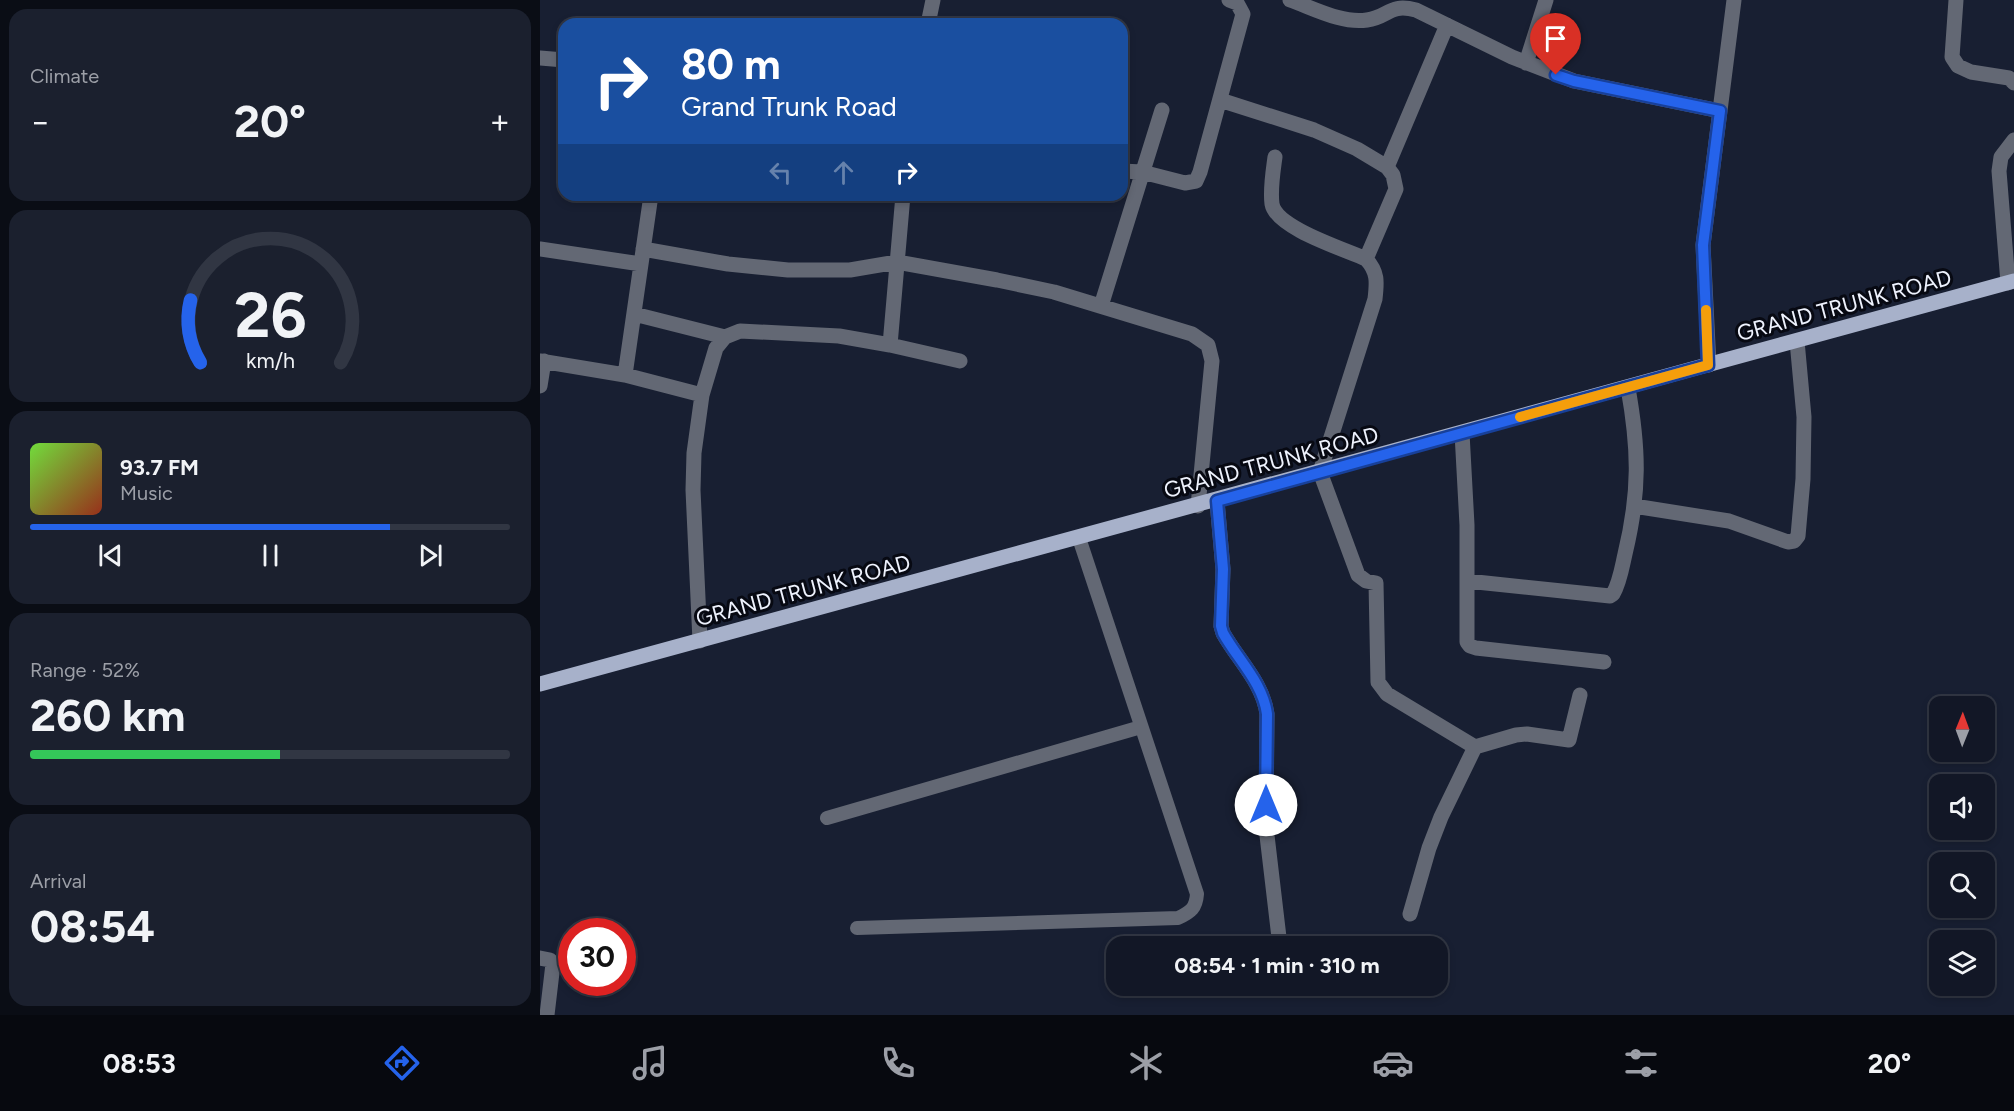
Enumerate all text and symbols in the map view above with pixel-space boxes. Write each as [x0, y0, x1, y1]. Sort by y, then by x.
pin [1530, 13, 1581, 75]
icon: arrive [1539, 22, 1572, 55]
text: 80 m [681, 39, 781, 90]
icon: right [582, 42, 660, 120]
text: Climate [30, 64, 99, 88]
text: Grand Trunk Road [681, 90, 897, 123]
text: 20° [234, 94, 306, 148]
text: − [30, 102, 51, 141]
text: + [489, 102, 510, 141]
icon: left [764, 156, 797, 189]
icon: ahead [827, 156, 860, 189]
icon: right [890, 156, 923, 189]
street label: GRAND TRUNK ROAD [1734, 264, 1954, 347]
text: 26 [234, 278, 306, 353]
text: km/h [246, 349, 294, 374]
street label: GRAND TRUNK ROAD [1161, 421, 1381, 504]
text: 93.7 FM [120, 454, 199, 481]
text: Music [120, 481, 173, 505]
icon: previous [94, 539, 127, 572]
icon: pause [254, 539, 287, 572]
icon: next [414, 539, 447, 572]
street label: GRAND TRUNK ROAD [693, 549, 913, 632]
text: Range · 52% [30, 658, 140, 682]
text: 260 km [30, 688, 185, 742]
north arrow [1929, 696, 1995, 762]
map controls [1929, 696, 1995, 996]
position arrow [1234, 773, 1298, 837]
button: sound [1929, 774, 1995, 840]
button: search [1929, 852, 1995, 918]
text: Arrival [30, 869, 86, 893]
text: 08:54 [30, 899, 155, 953]
speed limit sign: 30 [558, 918, 636, 996]
button: layers [1929, 930, 1995, 996]
text: 08:54 · 1 min · 310 m [1174, 952, 1380, 979]
icon: directions [381, 1042, 423, 1084]
icon: music [629, 1042, 671, 1084]
icon: phone [877, 1042, 919, 1084]
icon: climate [1125, 1042, 1167, 1084]
icon: car [1372, 1042, 1414, 1084]
icon: filters [1620, 1042, 1662, 1084]
text: 08:53 [103, 1047, 176, 1080]
text: 20° [1868, 1047, 1911, 1080]

